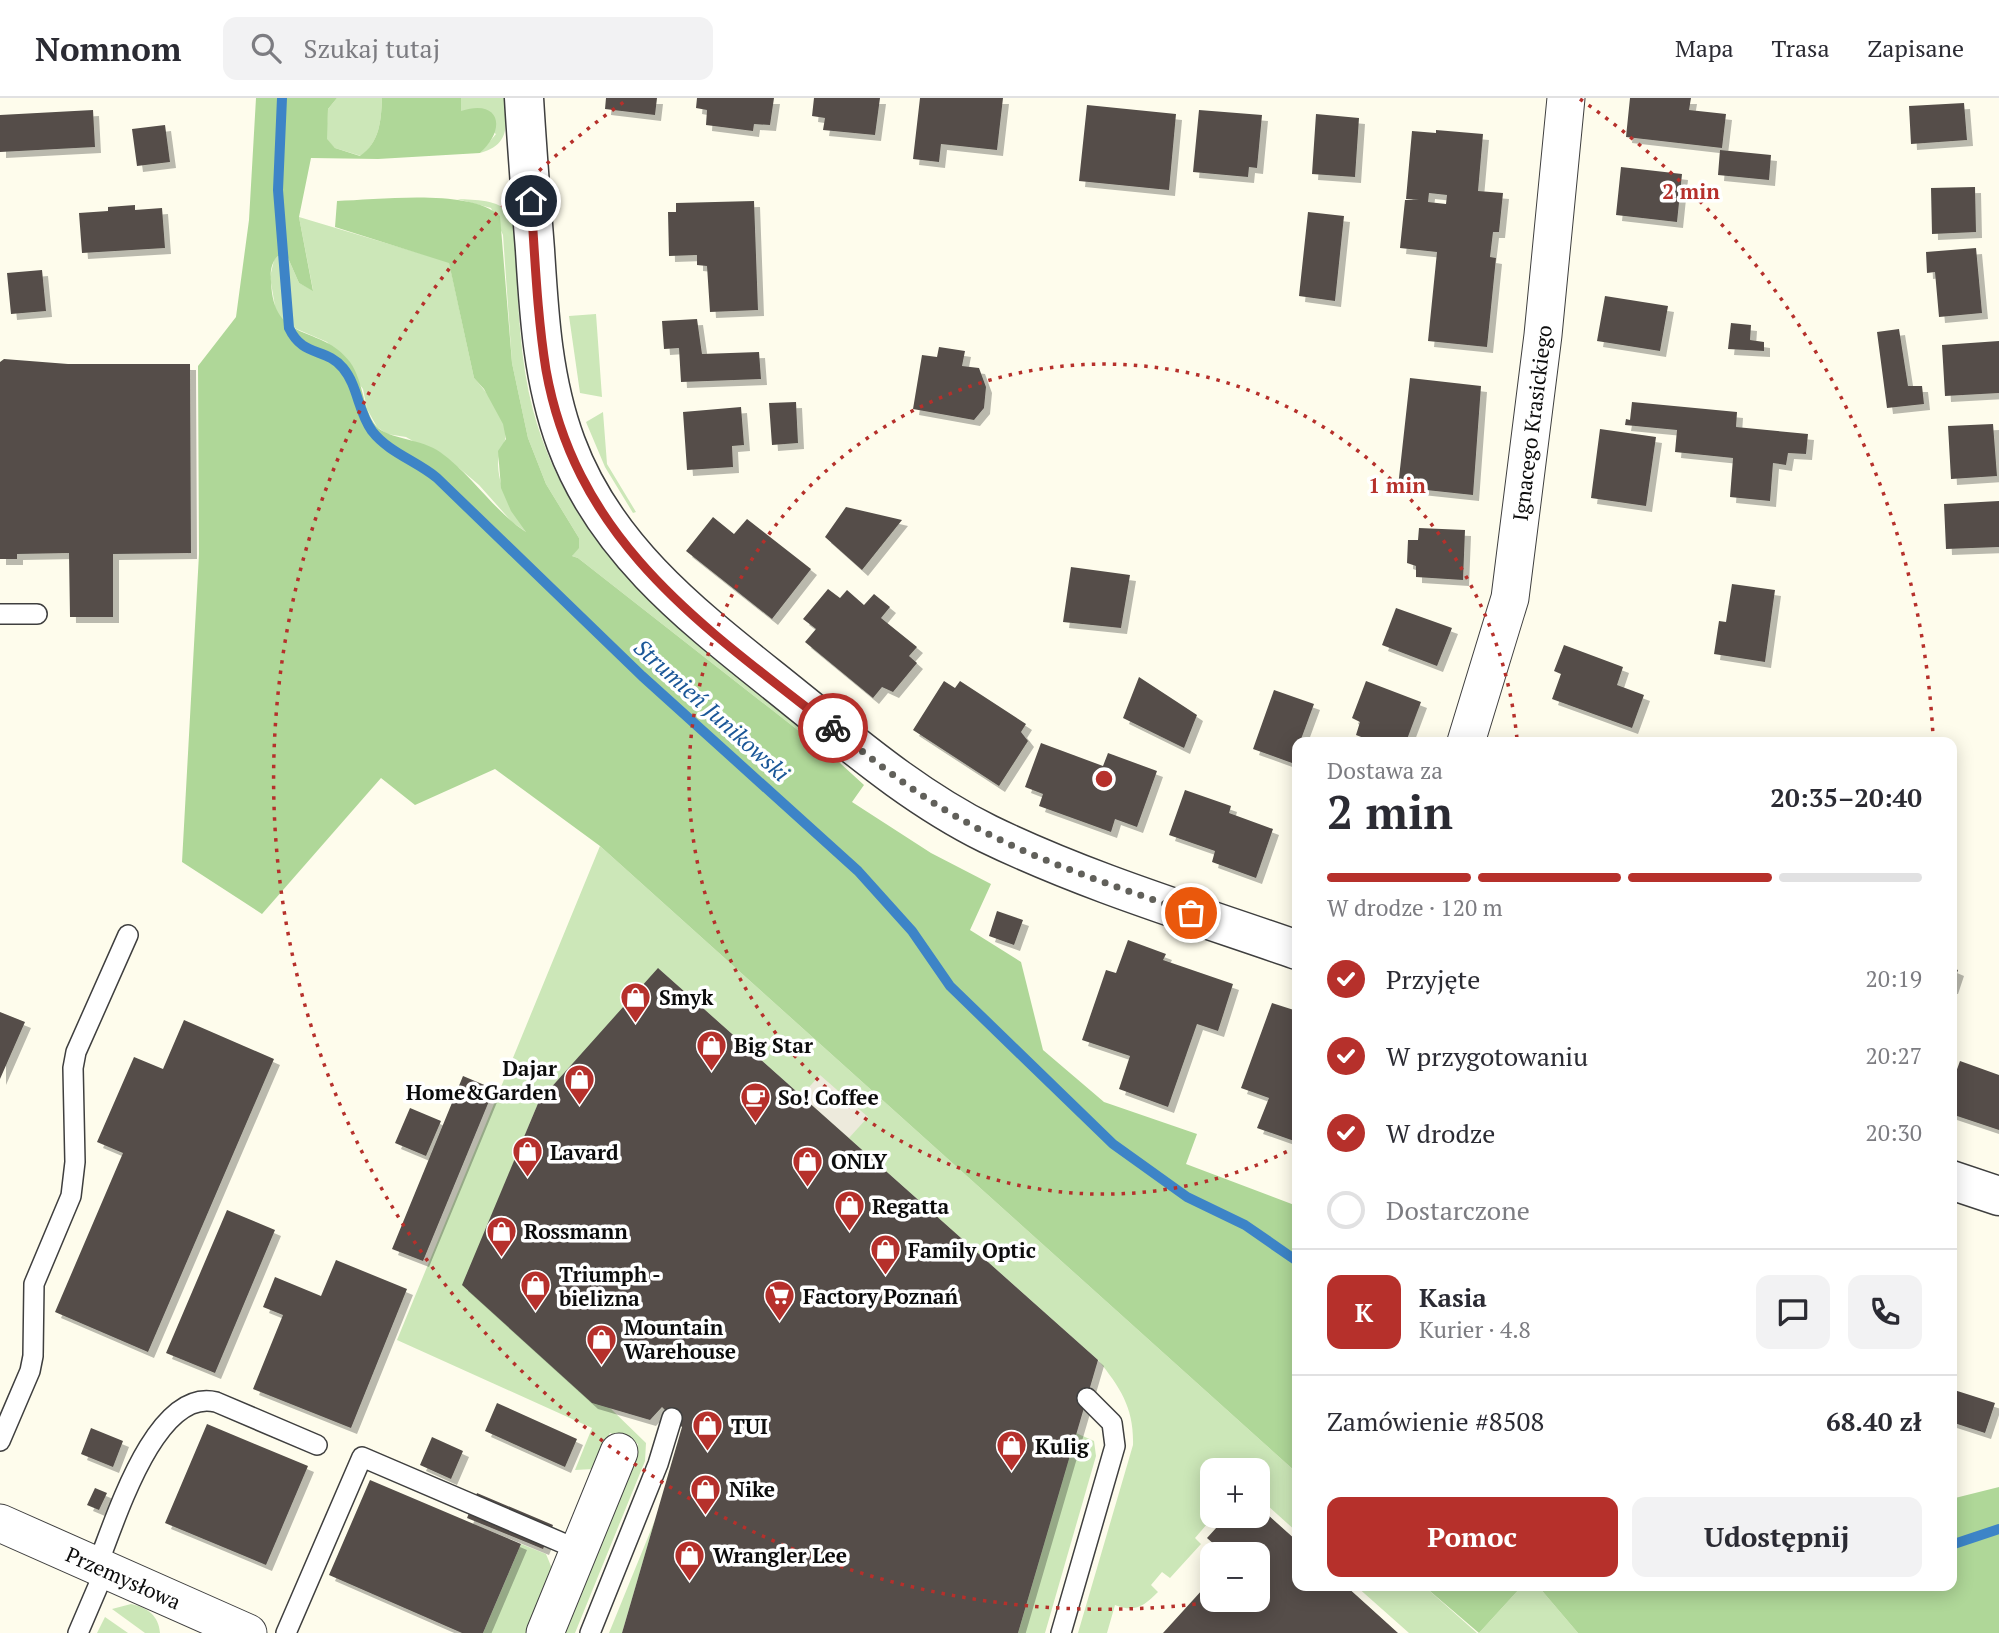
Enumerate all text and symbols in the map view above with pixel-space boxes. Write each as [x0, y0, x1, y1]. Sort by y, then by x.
search box [223, 17, 713, 80]
text: Nomnom [35, 27, 181, 70]
icon: search [247, 29, 285, 67]
text: Szukaj tutaj [303, 31, 440, 65]
text: Mapa [1675, 32, 1734, 64]
text: Trasa [1772, 32, 1830, 64]
text: Zapisane [1868, 32, 1964, 64]
pin [501, 171, 561, 231]
text: 2 min [1662, 177, 1720, 205]
icon: home [512, 182, 550, 220]
street label: Ignacego Krasickiego [1506, 324, 1558, 523]
text: 1 min [1368, 471, 1426, 499]
water label: Strumień Junikowski [628, 632, 797, 789]
courier [798, 693, 868, 763]
icon: bike [814, 709, 852, 747]
text: Dostawa za [1327, 755, 1443, 786]
centre of rings [1092, 767, 1116, 791]
text: 20:35–20:40 [1770, 780, 1922, 814]
text: 2 min [1327, 781, 1453, 842]
pin [1161, 883, 1221, 943]
text: W drodze · 120 m [1327, 892, 1503, 923]
icon: bag [1172, 894, 1210, 932]
icon: check [1327, 960, 1365, 998]
text: Przyjęte [1386, 962, 1480, 996]
text: 20:19 [1865, 963, 1922, 994]
shop icon: Smyk [619, 980, 653, 1024]
place label: Smyk [659, 983, 714, 1011]
shop icon: Big Star [694, 1028, 728, 1072]
place label: Big Star [734, 1031, 813, 1059]
icon: check [1327, 1037, 1365, 1075]
text: W przygotowaniu [1386, 1039, 1588, 1073]
text: 20:27 [1865, 1040, 1922, 1071]
place label: Dajar Home&Garden [406, 1054, 557, 1106]
shop icon: Dajar Home&Garden [563, 1063, 597, 1107]
cafe icon: So! Coffee [738, 1080, 772, 1124]
place label: So! Coffee [778, 1083, 879, 1111]
icon: check [1327, 1114, 1365, 1152]
text: W drodze [1386, 1116, 1495, 1150]
text: 20:30 [1865, 1117, 1922, 1148]
shop icon: Lavard [510, 1135, 544, 1179]
place label: Lavard [550, 1138, 619, 1166]
shop icon: ONLY [791, 1144, 825, 1188]
place label: ONLY [831, 1147, 888, 1175]
shop icon: Regatta [832, 1189, 866, 1233]
place label: Regatta [872, 1192, 950, 1220]
text: Dostarczone [1386, 1193, 1530, 1227]
shop icon: Rossmann [484, 1214, 518, 1258]
place label: Rossmann [524, 1217, 628, 1245]
shop icon: Family Optic [868, 1233, 902, 1277]
place label: Family Optic [908, 1236, 1036, 1264]
place label: Triumph - bielizna [558, 1260, 661, 1312]
shop icon: Triumph - bielizna [519, 1269, 553, 1313]
button: chat [1756, 1275, 1830, 1349]
button: phone [1848, 1275, 1922, 1349]
supermarket icon: Factory Poznań [763, 1279, 797, 1323]
text: Kasia [1419, 1280, 1487, 1314]
place label: Factory Poznań [803, 1282, 959, 1310]
text: K [1355, 1295, 1373, 1329]
place label: Mountain Warehouse [624, 1313, 736, 1365]
text: Kurier · 4.8 [1419, 1314, 1531, 1345]
shop icon: Mountain Warehouse [584, 1322, 618, 1366]
text: Zamówienie #8508 [1327, 1404, 1544, 1438]
text: 68.40 zł [1826, 1404, 1922, 1438]
shop icon: TUI [691, 1409, 725, 1453]
place label: TUI [731, 1412, 768, 1440]
shop icon: Kulig [995, 1429, 1029, 1473]
place label: Kulig [1035, 1432, 1090, 1460]
map controls [1200, 1458, 1270, 1612]
button: + [1200, 1458, 1270, 1528]
shop icon: Nike [689, 1472, 723, 1516]
place label: Nike [729, 1475, 775, 1503]
button: Pomoc [1327, 1497, 1618, 1577]
button: Udostępnij [1632, 1497, 1922, 1577]
shop icon: Wrangler Lee [673, 1538, 707, 1582]
street label: Przemysłowa [61, 1540, 186, 1616]
place label: Wrangler Lee [713, 1541, 847, 1569]
button: − [1200, 1542, 1270, 1612]

